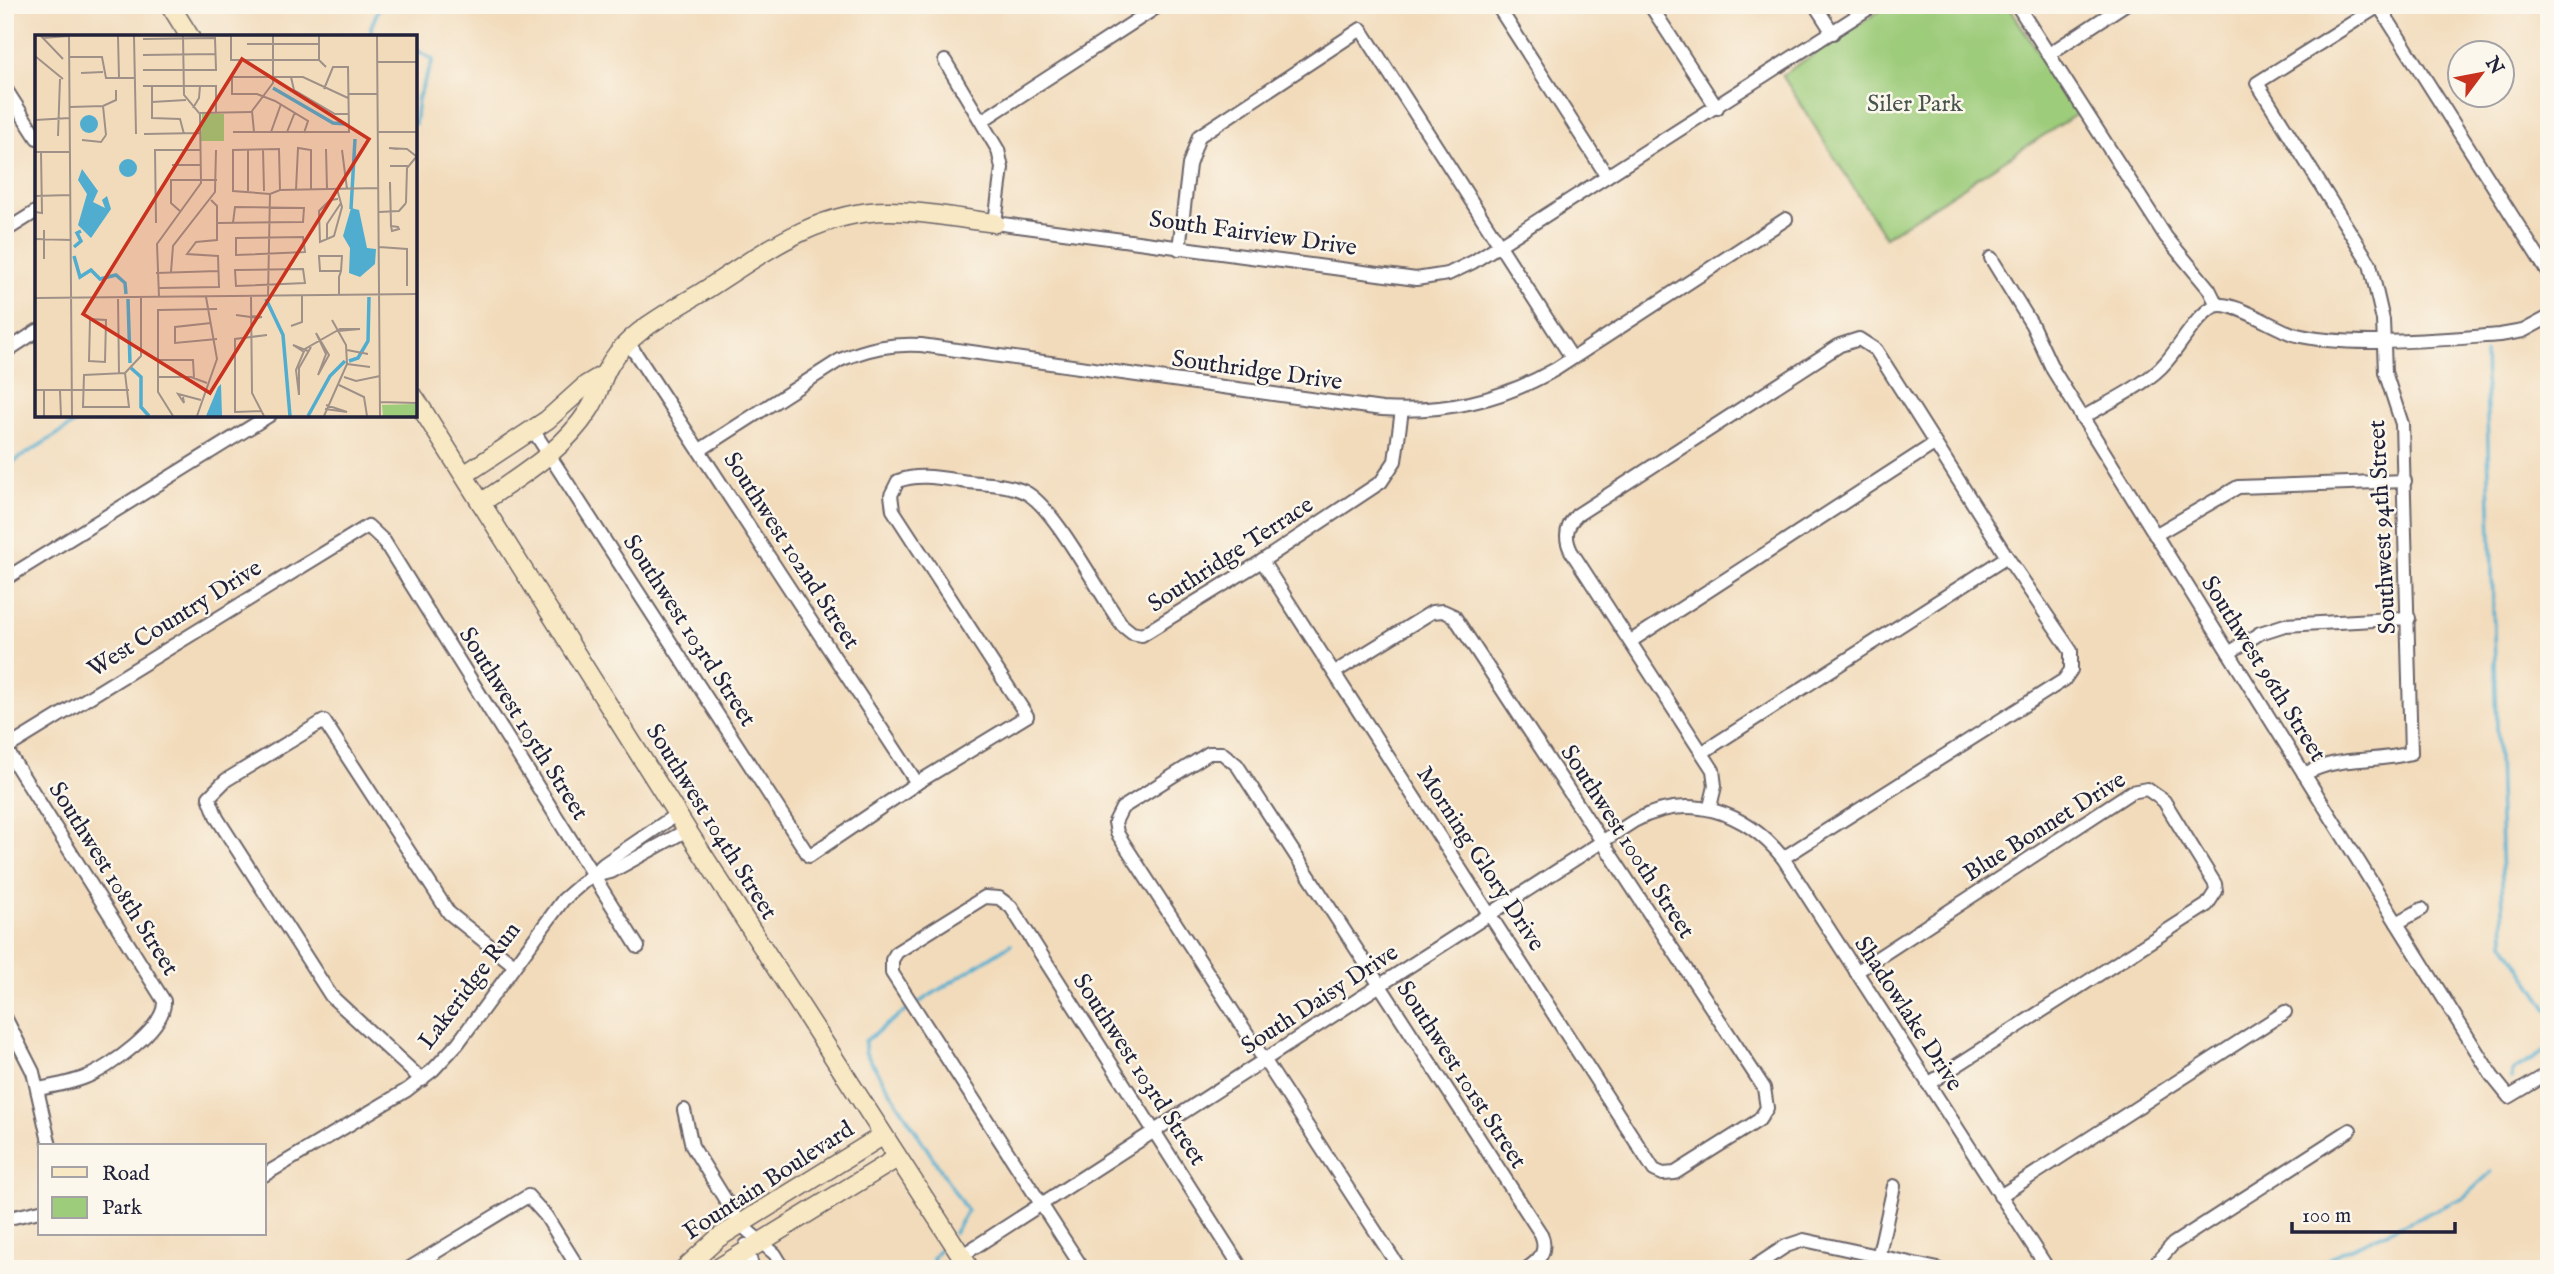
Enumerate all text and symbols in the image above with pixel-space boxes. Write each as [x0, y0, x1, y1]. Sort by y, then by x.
inset map [35, 35, 416, 416]
north arrow [2446, 38, 2516, 108]
text: N [2479, 52, 2509, 80]
park label: Siler Park [1867, 89, 1963, 120]
street label: South Fairview Drive [1147, 204, 1359, 264]
street label: Southridge Drive [1170, 344, 1344, 398]
street label: Southwest 94th Street [2362, 419, 2404, 635]
street label: Southwest 102nd Street [716, 446, 866, 656]
street label: Southridge Terrace [1142, 490, 1320, 620]
street label: Southwest 103rd Street [615, 529, 763, 733]
street label: West Country Drive [82, 553, 268, 685]
street label: Southwest 96th Street [2193, 570, 2333, 768]
street label: Southwest 105th Street [451, 622, 595, 826]
street label: Southwest 104th Street [638, 718, 784, 926]
street label: Southwest 100th Street [1553, 739, 1701, 945]
street label: Morning Glory Drive [1409, 761, 1551, 957]
street label: Blue Bonnet Drive [1958, 765, 2132, 889]
street label: Southwest 108th Street [41, 776, 185, 982]
street label: Lakeridge Run [412, 916, 528, 1056]
street label: Shadowlake Drive [1846, 931, 1970, 1097]
street label: South Daisy Drive [1236, 938, 1404, 1062]
street label: Southwest 103rd Street [1065, 968, 1213, 1172]
street label: Southwest 101st Street [1389, 975, 1533, 1175]
street label: Fountain Boulevard [678, 1114, 860, 1248]
legend [38, 1144, 266, 1236]
text: Road [102, 1161, 150, 1188]
scale bar [2292, 1190, 2454, 1234]
text: Park [102, 1195, 143, 1222]
text: 100 m [2302, 1203, 2351, 1230]

